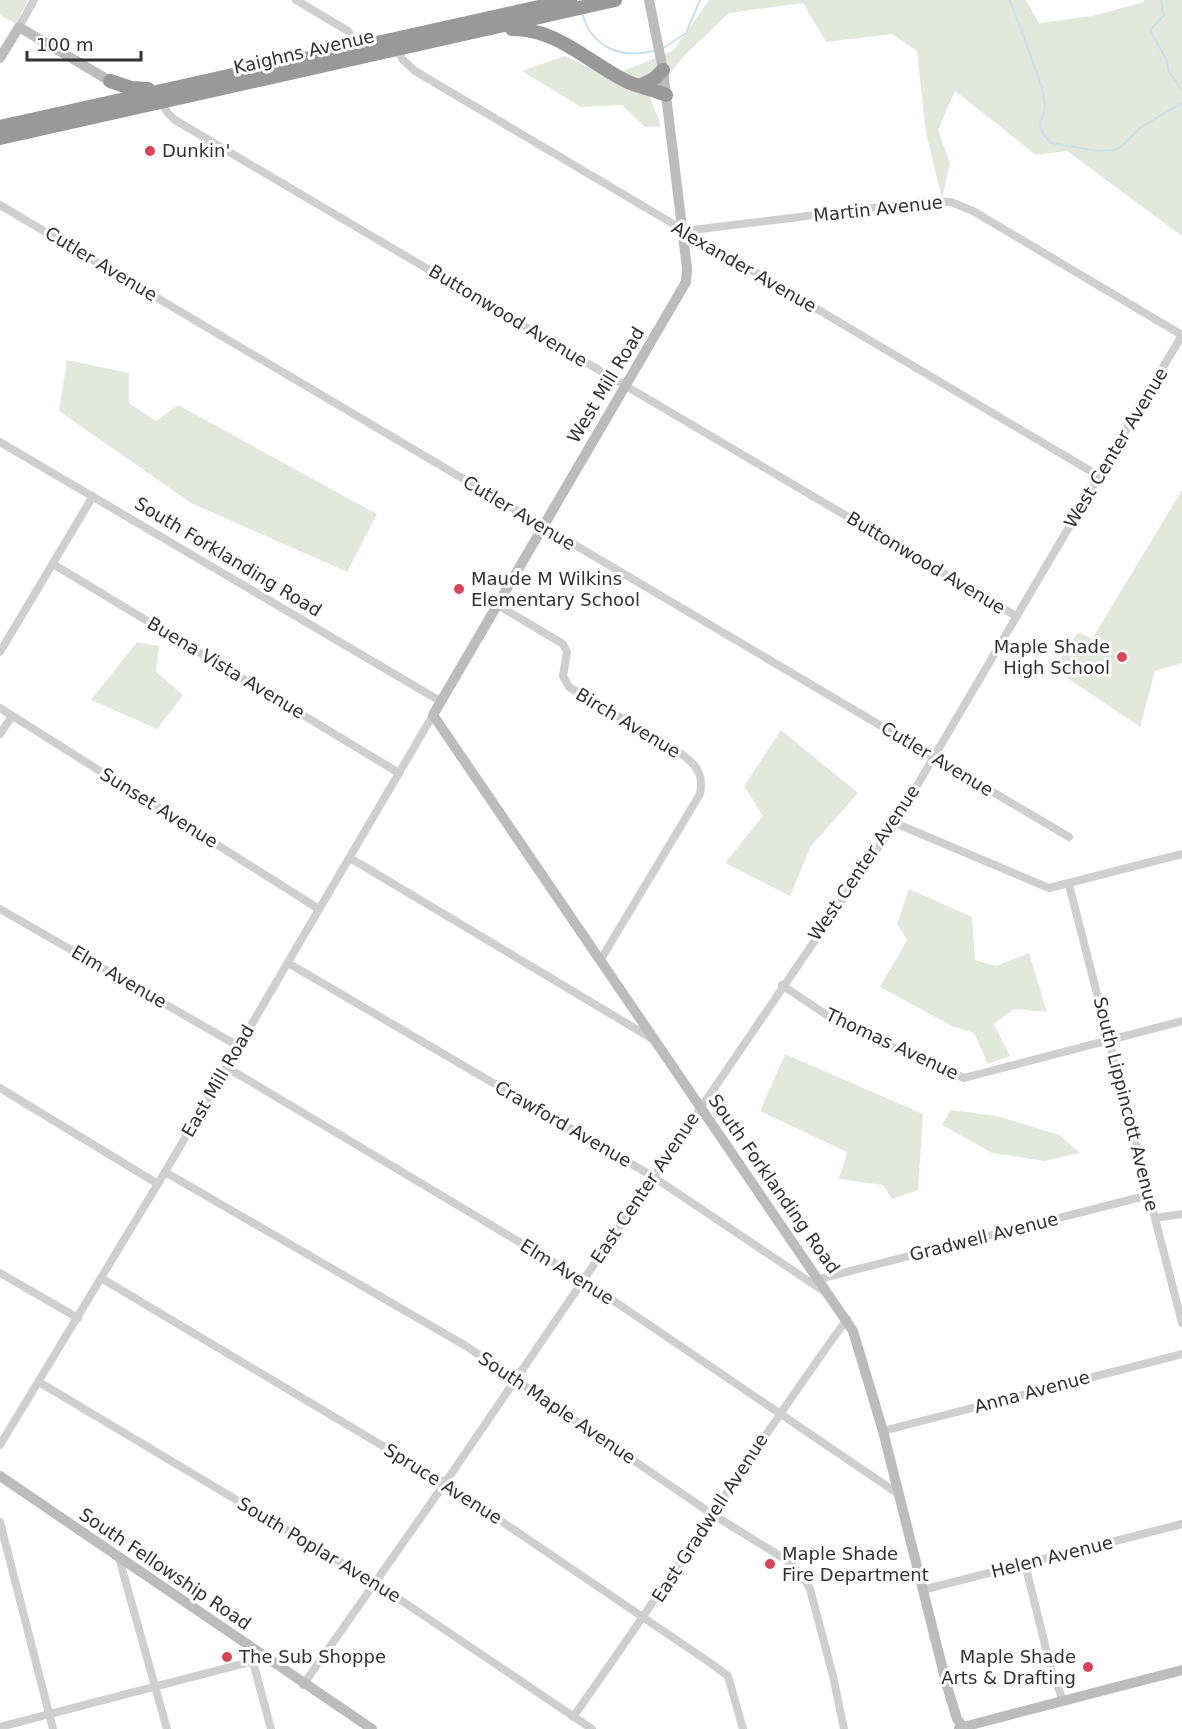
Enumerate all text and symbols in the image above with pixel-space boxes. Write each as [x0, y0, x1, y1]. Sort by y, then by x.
scale bar [27, 24, 141, 62]
street label: Kaighns Avenue [231, 25, 376, 78]
text: 100 m [36, 34, 94, 55]
place label: Dunkin' [162, 140, 230, 161]
marker: Dunkin' [143, 144, 157, 158]
street label: Martin Avenue [812, 191, 944, 226]
street label: Alexander Avenue [668, 217, 820, 317]
street label: Cutler Avenue [41, 222, 161, 305]
street label: Buttonwood Avenue [425, 260, 591, 371]
street label: West Mill Road [563, 323, 648, 446]
street label: West Center Avenue [1059, 364, 1172, 532]
street label: Cutler Avenue [459, 471, 579, 554]
street label: South Forklanding Road [131, 492, 325, 621]
street label: Buttonwood Avenue [843, 507, 1009, 618]
place label: Maude M Wilkins Elementary School [471, 568, 640, 610]
marker: Maude M Wilkins Elementary School [452, 582, 466, 596]
street label: Buena Vista Avenue [144, 612, 309, 723]
place label: Maple Shade High School [994, 636, 1110, 678]
marker: Maple Shade High School [1115, 650, 1129, 664]
street label: Birch Avenue [572, 683, 684, 762]
street label: Cutler Avenue [877, 717, 997, 800]
street label: Sunset Avenue [97, 763, 222, 852]
street label: West Center Avenue [804, 781, 924, 945]
street label: Elm Avenue [68, 941, 171, 1012]
street label: South Lippincott Avenue [1090, 995, 1163, 1213]
street label: Thomas Avenue [822, 1003, 962, 1083]
street label: East Mill Road [177, 1021, 258, 1141]
street label: Crawford Avenue [491, 1076, 635, 1171]
street label: South Forklanding Road [704, 1090, 844, 1277]
street label: East Center Avenue [586, 1108, 703, 1267]
street label: Gradwell Avenue [907, 1208, 1060, 1265]
street label: Elm Avenue [517, 1234, 618, 1309]
street label: South Maple Avenue [475, 1347, 640, 1468]
street label: Anna Avenue [972, 1366, 1092, 1417]
street label: East Gradwell Avenue [647, 1429, 772, 1606]
street label: Spruce Avenue [380, 1439, 506, 1528]
street label: South Poplar Avenue [234, 1492, 405, 1607]
street label: South Fellowship Road [76, 1503, 255, 1634]
street label: Helen Avenue [989, 1531, 1115, 1582]
place label: Maple Shade Fire Department [782, 1543, 929, 1585]
marker: Maple Shade Fire Department [763, 1557, 777, 1571]
place label: The Sub Shoppe [238, 1646, 386, 1667]
place label: Maple Shade Arts & Drafting [941, 1646, 1076, 1688]
marker: The Sub Shoppe [220, 1650, 234, 1664]
marker: Maple Shade Arts & Drafting [1081, 1660, 1095, 1674]

